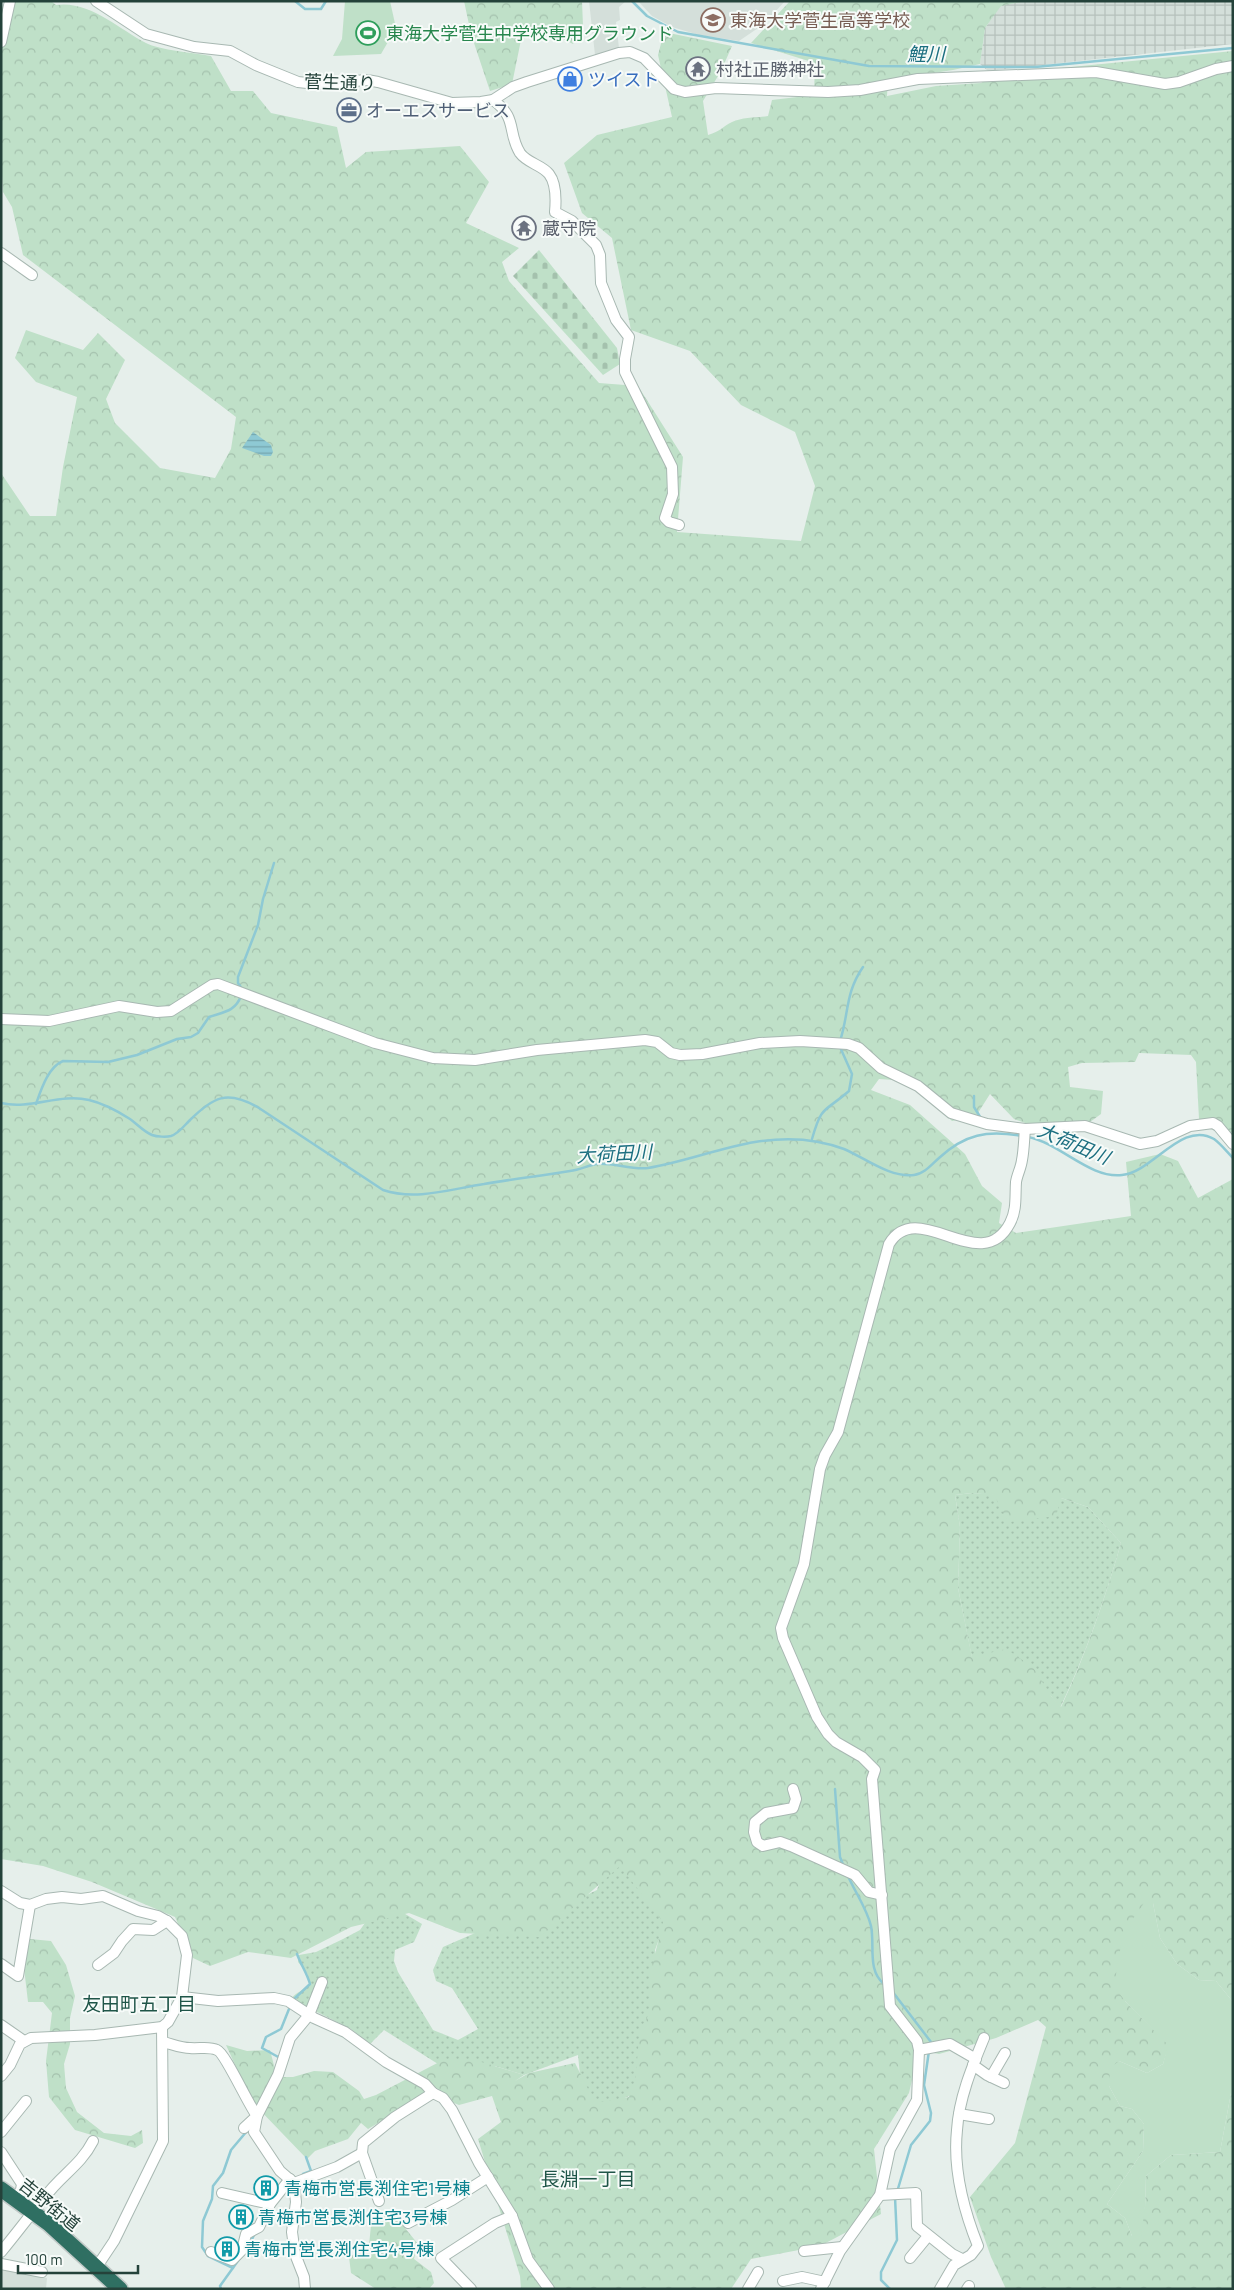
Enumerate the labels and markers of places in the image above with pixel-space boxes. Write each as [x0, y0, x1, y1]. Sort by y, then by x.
school or university icon: 東海大学菅生高等学校 [700, 7, 726, 33]
place label: 東海大学菅生高等学校 [730, 9, 910, 31]
sports icon: 東海大学菅生中学校専用グラウンド [355, 20, 381, 46]
place label: 東海大学菅生中学校専用グラウンド [386, 22, 674, 44]
temple icon: 村社正勝神社 [685, 56, 711, 82]
place label: 村社正勝神社 [716, 58, 824, 80]
shop icon: ツイスト [557, 66, 583, 92]
place label: ツイスト [588, 68, 659, 90]
office icon: オーエスサービス [336, 97, 362, 123]
place label: オーエスサービス [366, 99, 510, 121]
temple icon: 蔵守院 [511, 215, 537, 241]
place label: 蔵守院 [542, 217, 596, 239]
building icon: 青梅市営長渕住宅1号棟 [253, 2175, 279, 2201]
place label: 青梅市営長渕住宅1号棟 [284, 2177, 470, 2199]
building icon: 青梅市営長渕住宅3号棟 [228, 2204, 254, 2230]
place label: 青梅市営長渕住宅3号棟 [258, 2206, 447, 2228]
building icon: 青梅市営長渕住宅4号棟 [214, 2236, 240, 2262]
place label: 青梅市営長渕住宅4号棟 [244, 2238, 434, 2260]

